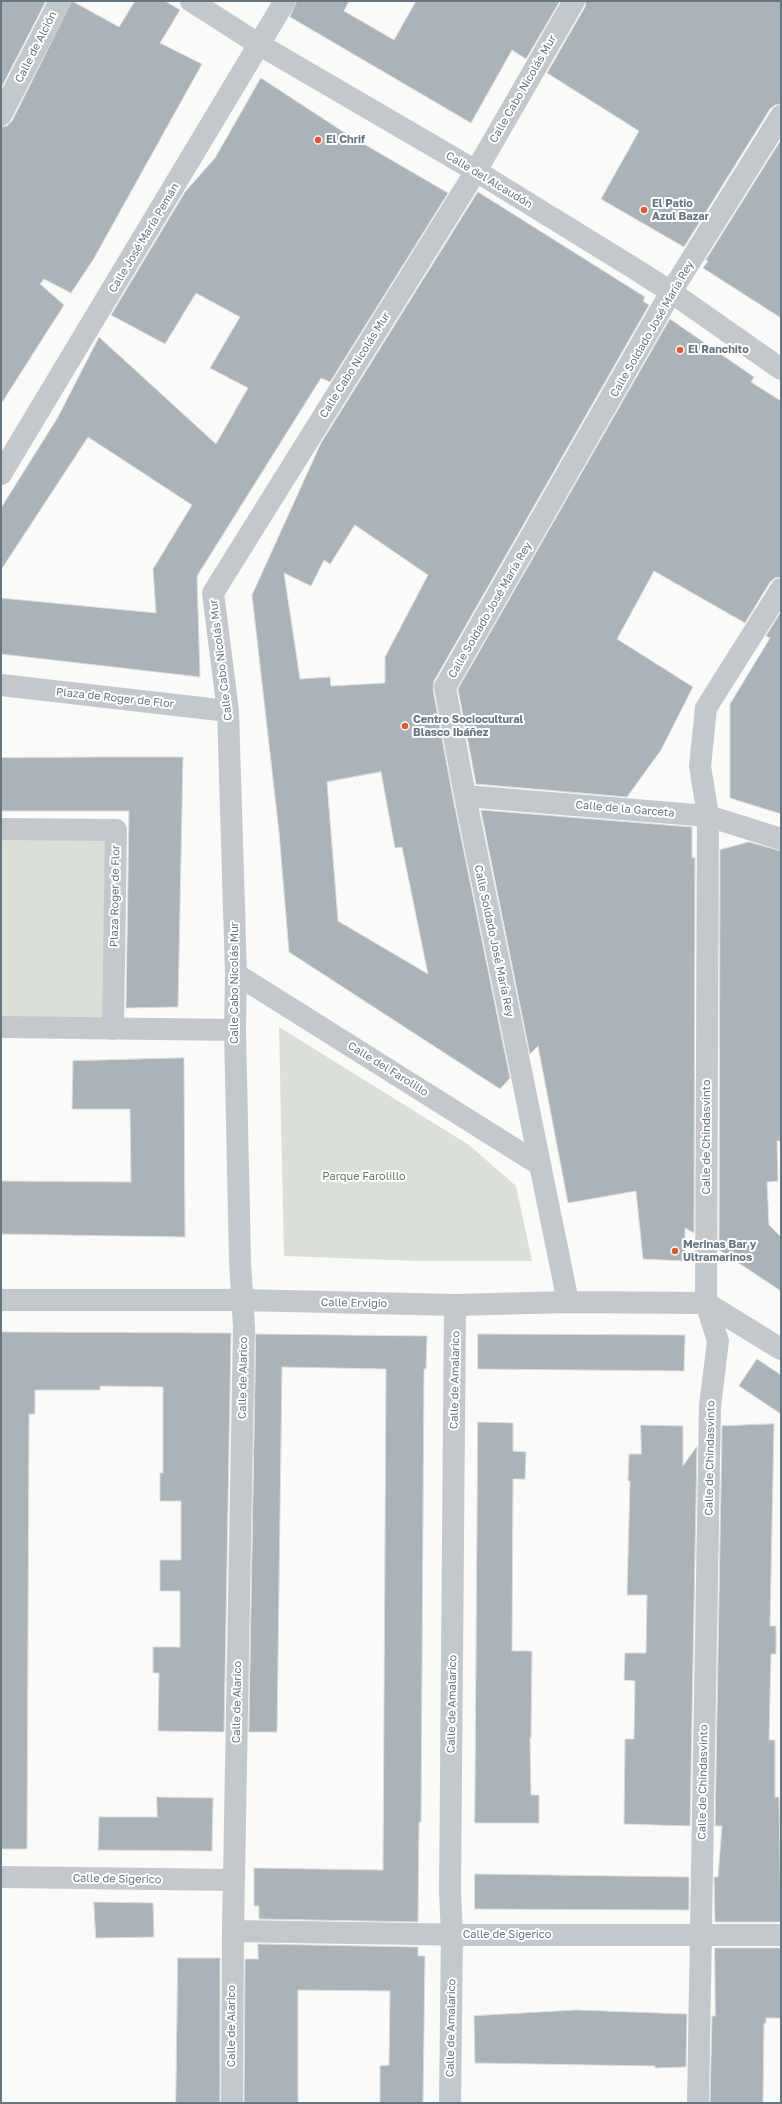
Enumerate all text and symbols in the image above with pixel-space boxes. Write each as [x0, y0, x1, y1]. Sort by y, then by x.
street label: Calle de Alción [12, 9, 60, 85]
street label: Calle Cabo Nicolás Mur [487, 33, 559, 145]
place label: El Chrif [326, 133, 365, 147]
marker: El Chrif [313, 135, 323, 145]
street label: Calle del Alcaudón [443, 149, 535, 211]
street label: Calle José María Pemán [106, 181, 182, 295]
place label: El Patio Azul Bazar [652, 197, 709, 223]
marker: El Patio Azul Bazar [639, 205, 649, 215]
street label: Calle Soldado José María Rey [608, 259, 696, 399]
street label: Calle Cabo Nicolás Mur [317, 310, 393, 420]
place label: El Ranchito [688, 343, 749, 357]
marker: El Ranchito [675, 345, 685, 355]
street label: Calle Soldado José María Rey [446, 540, 534, 680]
street label: Calle Cabo Nicolás Mur [207, 599, 235, 721]
street label: Plaza de Roger de Flor [55, 685, 175, 711]
place label: Centro Sociocultural Blasco Ibáñez [413, 713, 523, 739]
marker: Centro Sociocultural Blasco Ibáñez [400, 721, 410, 731]
street label: Calle de la Garceta [575, 798, 675, 820]
street label: Plaza Roger de Flor [108, 845, 122, 947]
street label: Calle Soldado José María Rey [471, 864, 517, 1018]
street label: Calle Cabo Nicolás Mur [228, 922, 242, 1044]
street label: Calle del Farolillo [345, 1039, 431, 1099]
street label: Calle de Chindasvinto [700, 1079, 714, 1195]
park label: Parque Farolillo [322, 1170, 406, 1184]
place label: Merinas Bar y Ultramarinos [683, 1238, 756, 1264]
marker: Merinas Bar y Ultramarinos [670, 1246, 680, 1256]
street label: Calle Ervigio [321, 1296, 387, 1310]
street label: Calle de Amalarico [448, 1331, 462, 1429]
street label: Calle de Alarico [236, 1337, 250, 1419]
street label: Calle de Chindasvinto [702, 1400, 718, 1516]
street label: Calle de Amalarico [445, 1655, 459, 1753]
street label: Calle de Alarico [230, 1661, 244, 1743]
street label: Calle de Chindasvinto [695, 1724, 711, 1840]
street label: Calle de Sigerico [73, 1872, 161, 1886]
street label: Calle de Sigerico [463, 1928, 551, 1942]
street label: Calle de Amalarico [444, 1979, 458, 2077]
street label: Calle de Alarico [225, 1985, 239, 2067]

